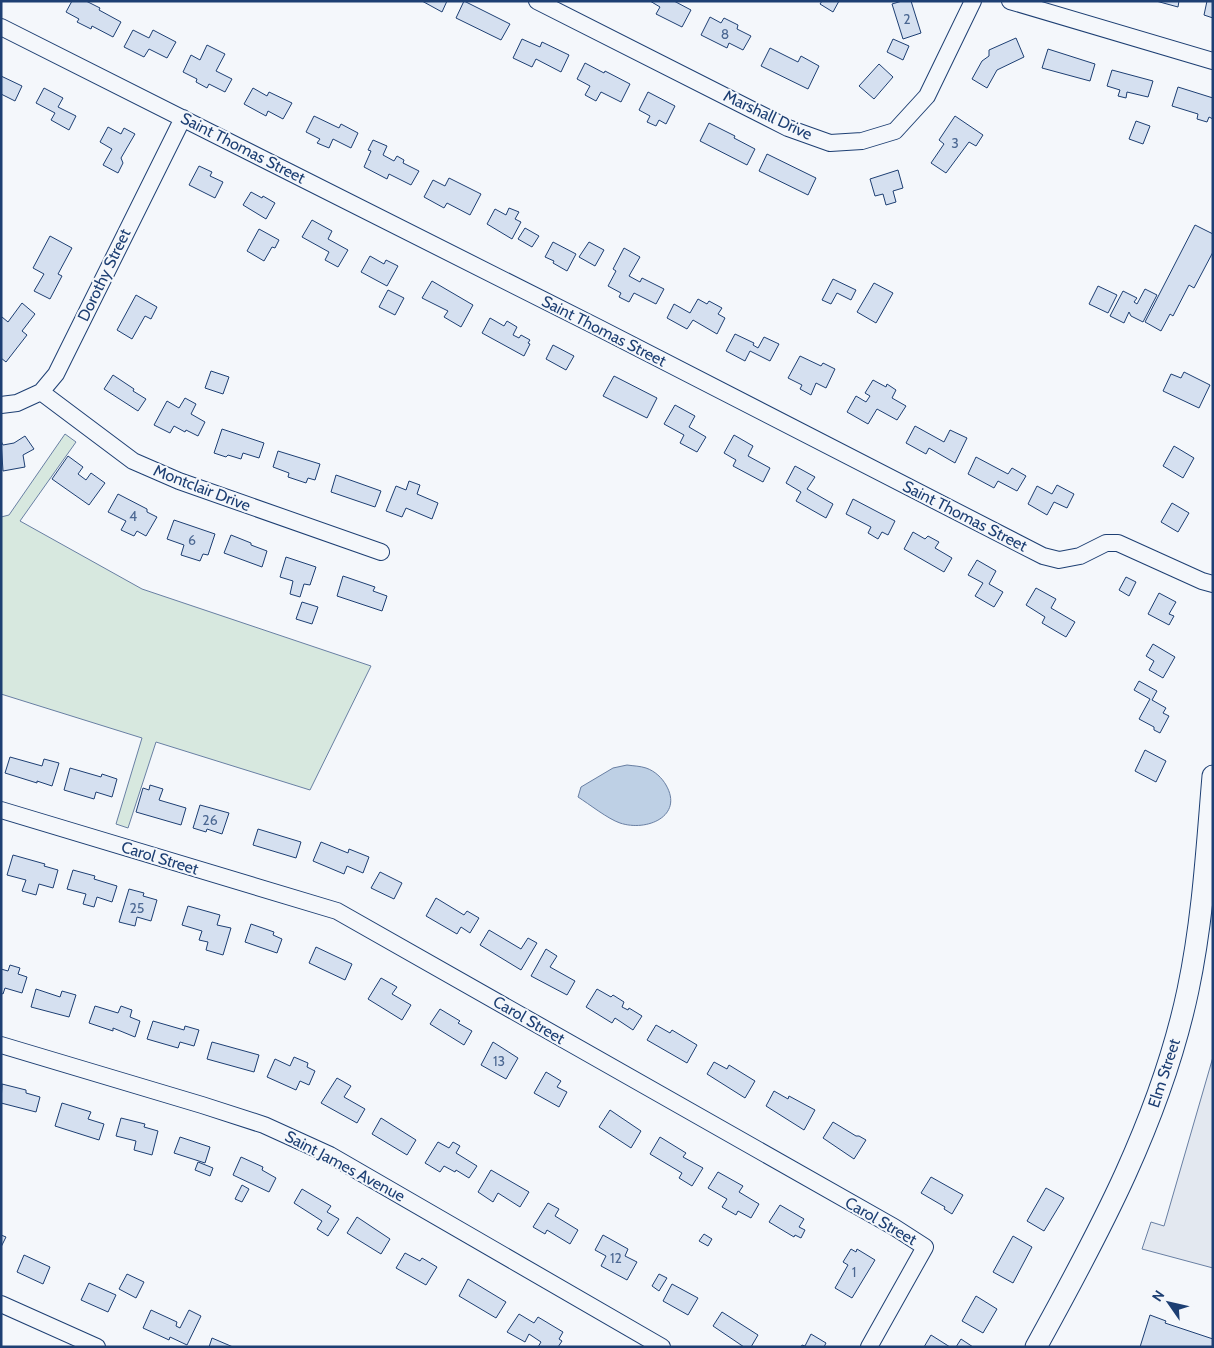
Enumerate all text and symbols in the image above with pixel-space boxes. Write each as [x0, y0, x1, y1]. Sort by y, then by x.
house number: 2 [903, 10, 911, 28]
house number: 8 [721, 25, 729, 43]
street label: Marshall Drive [721, 86, 815, 144]
street label: Saint Thomas Street [178, 108, 309, 188]
house number: 3 [951, 134, 959, 152]
street label: Dorothy Street [73, 225, 135, 324]
street label: Saint Thomas Street [539, 291, 670, 371]
street label: Montclair Drive [151, 461, 253, 515]
street label: Saint Thomas Street [900, 476, 1031, 556]
house number: 4 [129, 507, 137, 525]
house number: 6 [188, 531, 196, 549]
house number: 26 [202, 811, 218, 829]
street label: Carol Street [119, 837, 201, 879]
house number: 25 [130, 899, 144, 917]
street label: Carol Street [490, 992, 569, 1048]
street label: Elm Street [1144, 1036, 1184, 1110]
house number: 13 [493, 1052, 505, 1070]
street label: Saint James Avenue [282, 1126, 408, 1206]
street label: Carol Street [842, 1193, 921, 1249]
house number: 12 [610, 1249, 622, 1267]
house number: 1 [852, 1263, 856, 1281]
north arrow [1144, 1278, 1194, 1328]
text: N [1148, 1287, 1168, 1305]

